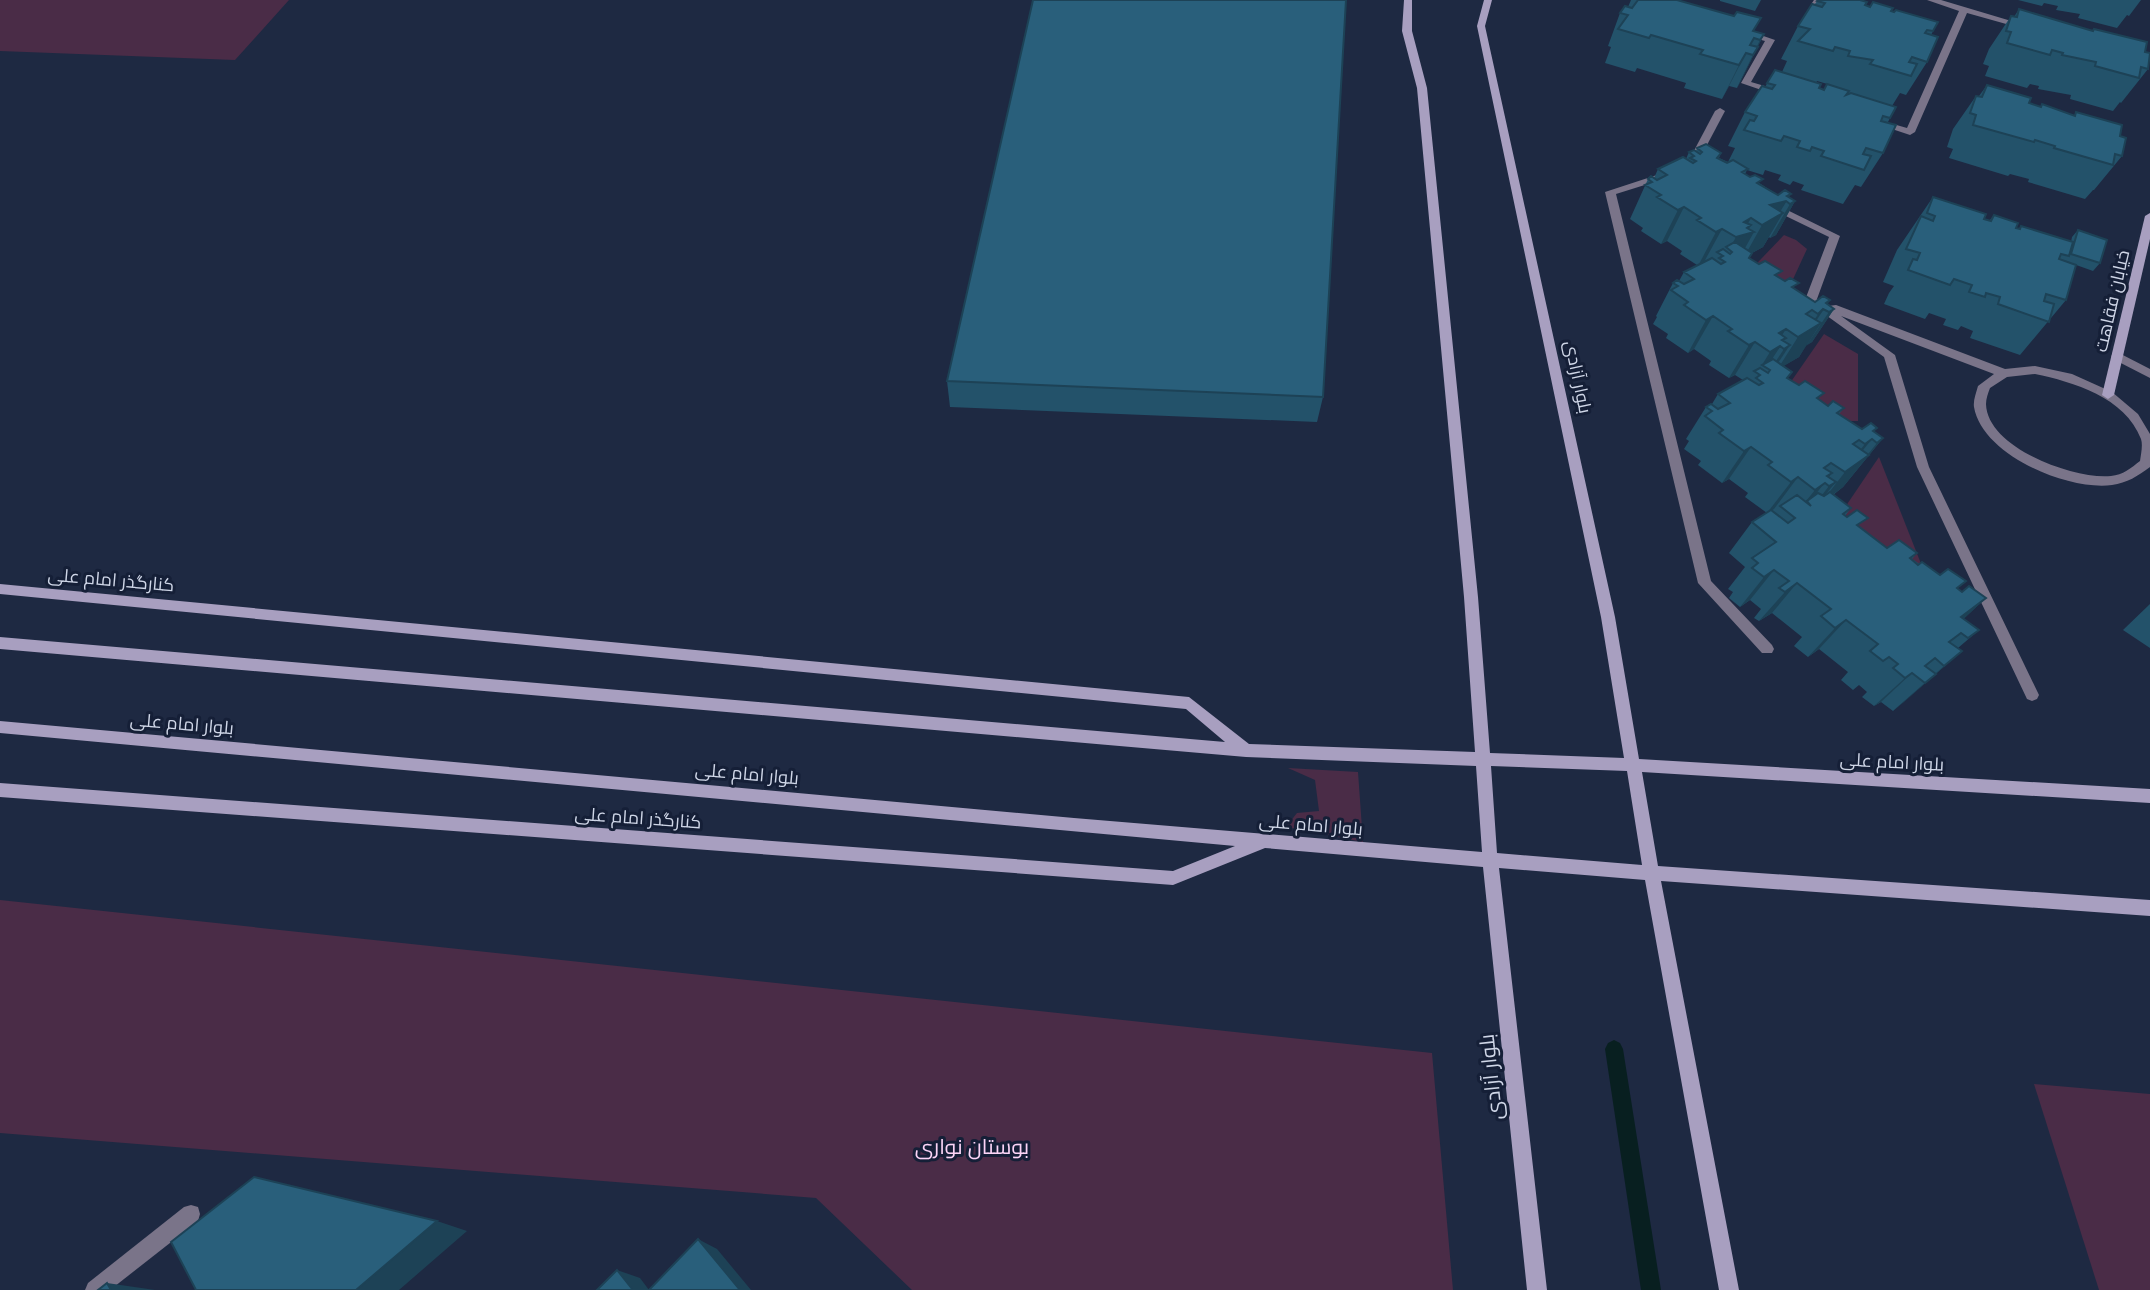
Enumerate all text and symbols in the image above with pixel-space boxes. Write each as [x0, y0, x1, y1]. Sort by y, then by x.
street label: خیابان فقاهت [2090, 248, 2134, 354]
street label: بلوار آزادی [1560, 339, 1596, 415]
street label: کنارگذر امام علی [47, 564, 175, 597]
street label: بلوار امام علی [129, 708, 235, 740]
street label: بلوار امام علی [1839, 748, 1945, 777]
street label: بلوار امام علی [694, 758, 800, 790]
street label: کنارگذر امام علی [574, 803, 702, 834]
street label: بلوار امام علی [1258, 809, 1364, 841]
street label: بلوار آزادی [1474, 1033, 1508, 1121]
park label: بوستان نواری [915, 1134, 1029, 1160]

